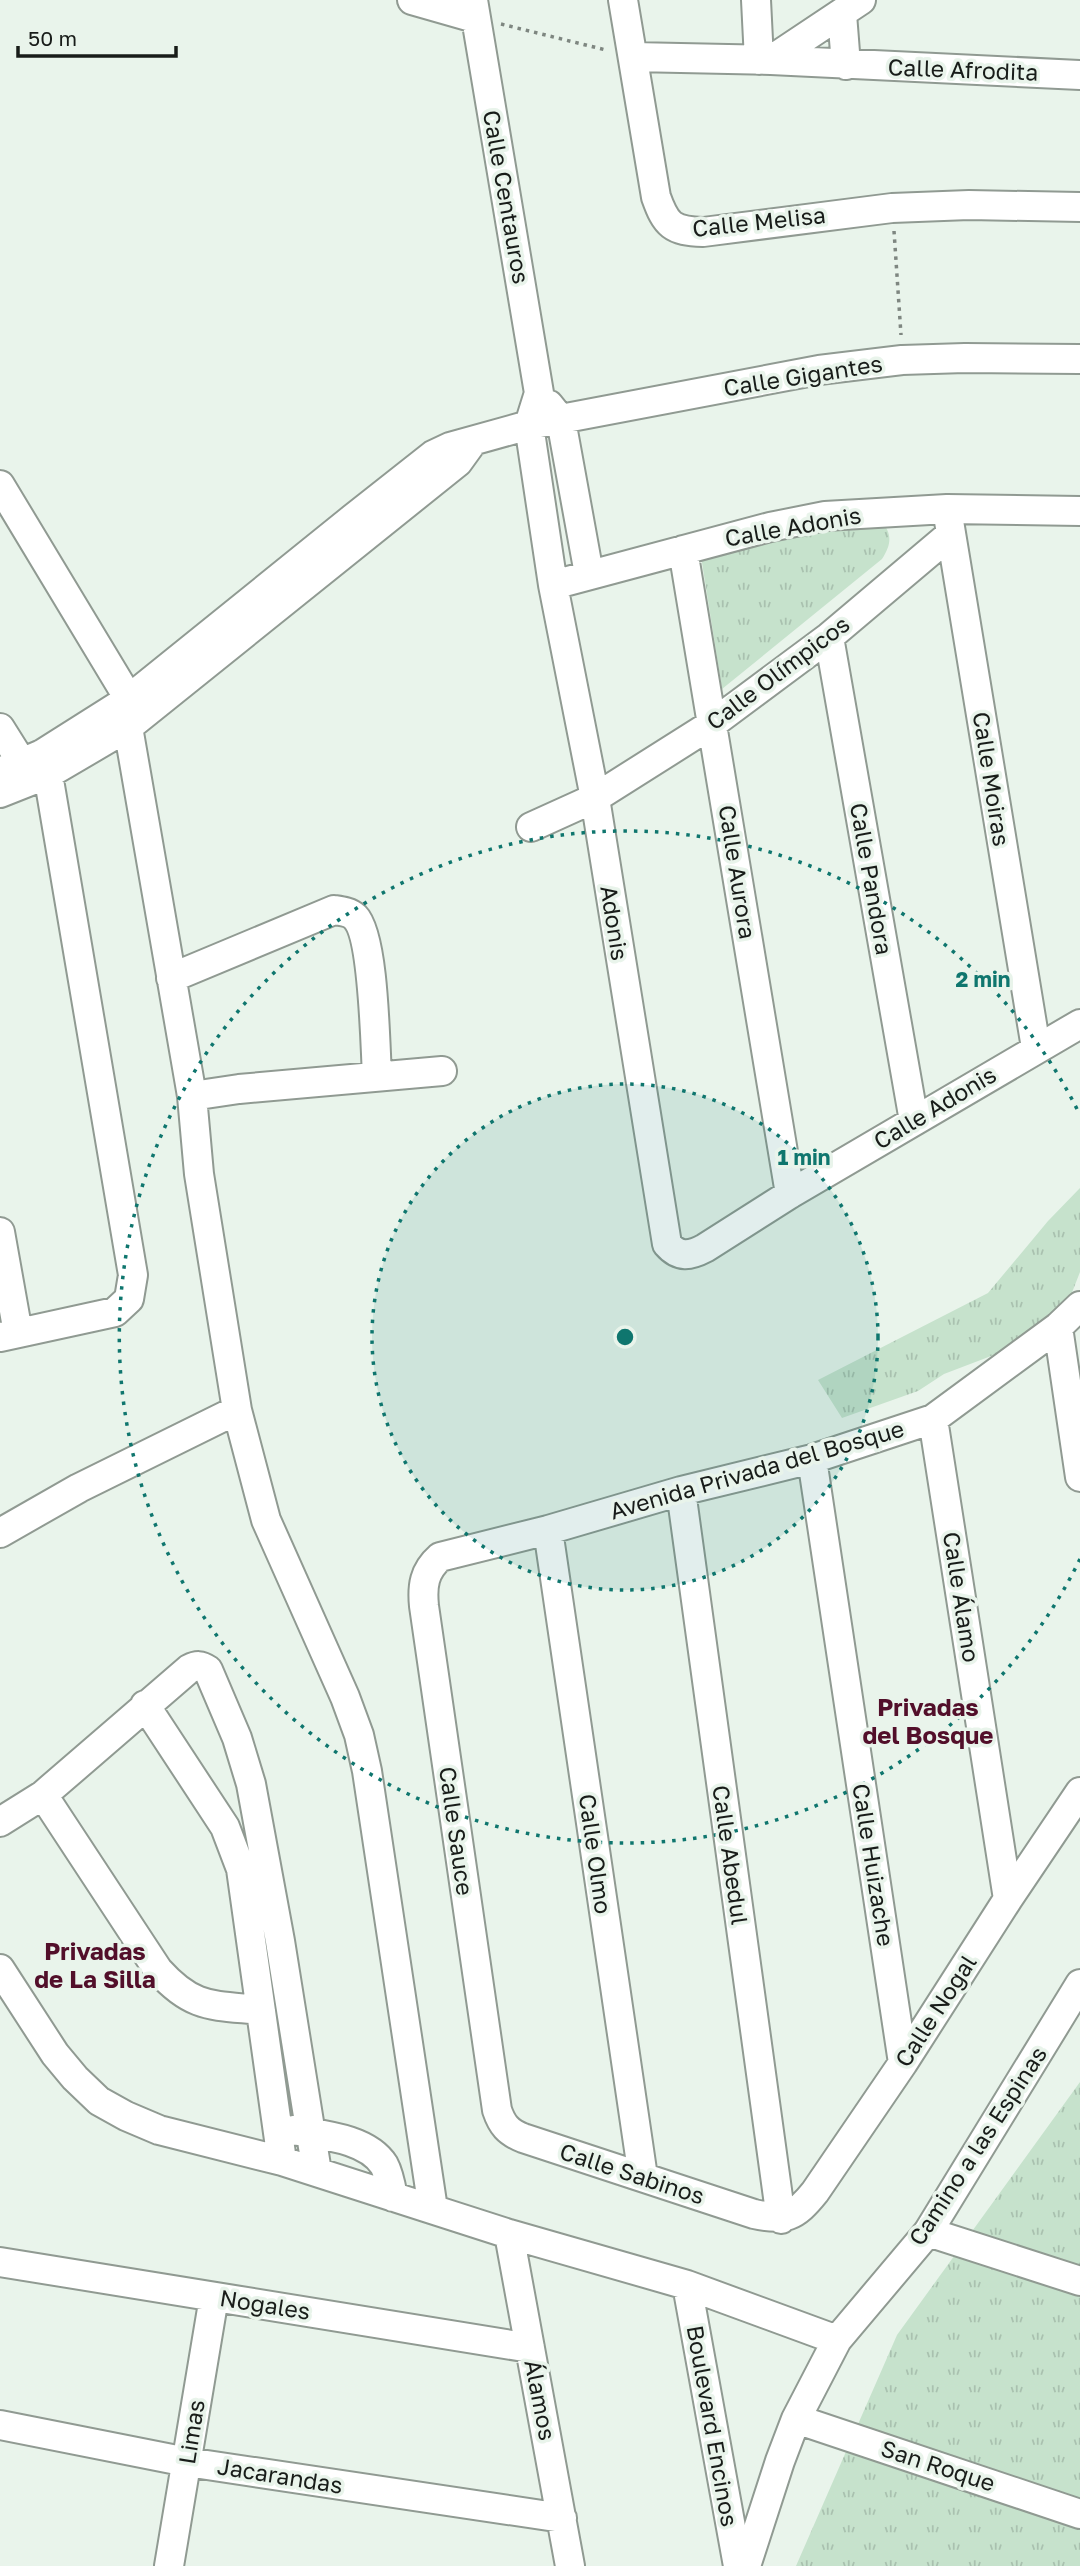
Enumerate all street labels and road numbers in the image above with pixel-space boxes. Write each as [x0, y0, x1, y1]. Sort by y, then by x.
street label: Calle Afrodita [887, 52, 1039, 86]
street label: Calle Centauros [478, 108, 536, 286]
street label: Calle Melisa [691, 200, 827, 242]
street label: Calle Gigantes [721, 349, 884, 401]
street label: Calle Adonis [723, 500, 863, 552]
street label: Calle Olímpicos [700, 609, 854, 735]
street label: Calle Moiras [968, 710, 1016, 848]
street label: Calle Pandora [845, 801, 899, 957]
street label: Calle Aurora [714, 803, 762, 941]
street label: Adonis [595, 883, 635, 962]
street label: Calle Adonis [868, 1060, 1001, 1155]
street label: Avenida Privada del Bosque [606, 1414, 907, 1524]
street label: Calle Álamo [938, 1530, 986, 1664]
street label: Calle Sauce [434, 1765, 480, 1897]
street label: Calle Huizache [847, 1781, 901, 1948]
street label: Calle Abedul [707, 1783, 755, 1926]
street label: Calle Olmo [574, 1792, 618, 1916]
street label: Calle Nogal [889, 1949, 982, 2072]
street label: Camino a las Espinas [902, 2041, 1052, 2250]
street label: Calle Sabinos [556, 2136, 708, 2210]
street label: Nogales [218, 2283, 312, 2325]
street label: Boulevard Encinos [681, 2323, 744, 2529]
street label: Álamos [519, 2357, 563, 2443]
street label: Limas [172, 2398, 210, 2466]
street label: San Roque [878, 2433, 999, 2497]
street label: Jacarandas [215, 2451, 345, 2499]

